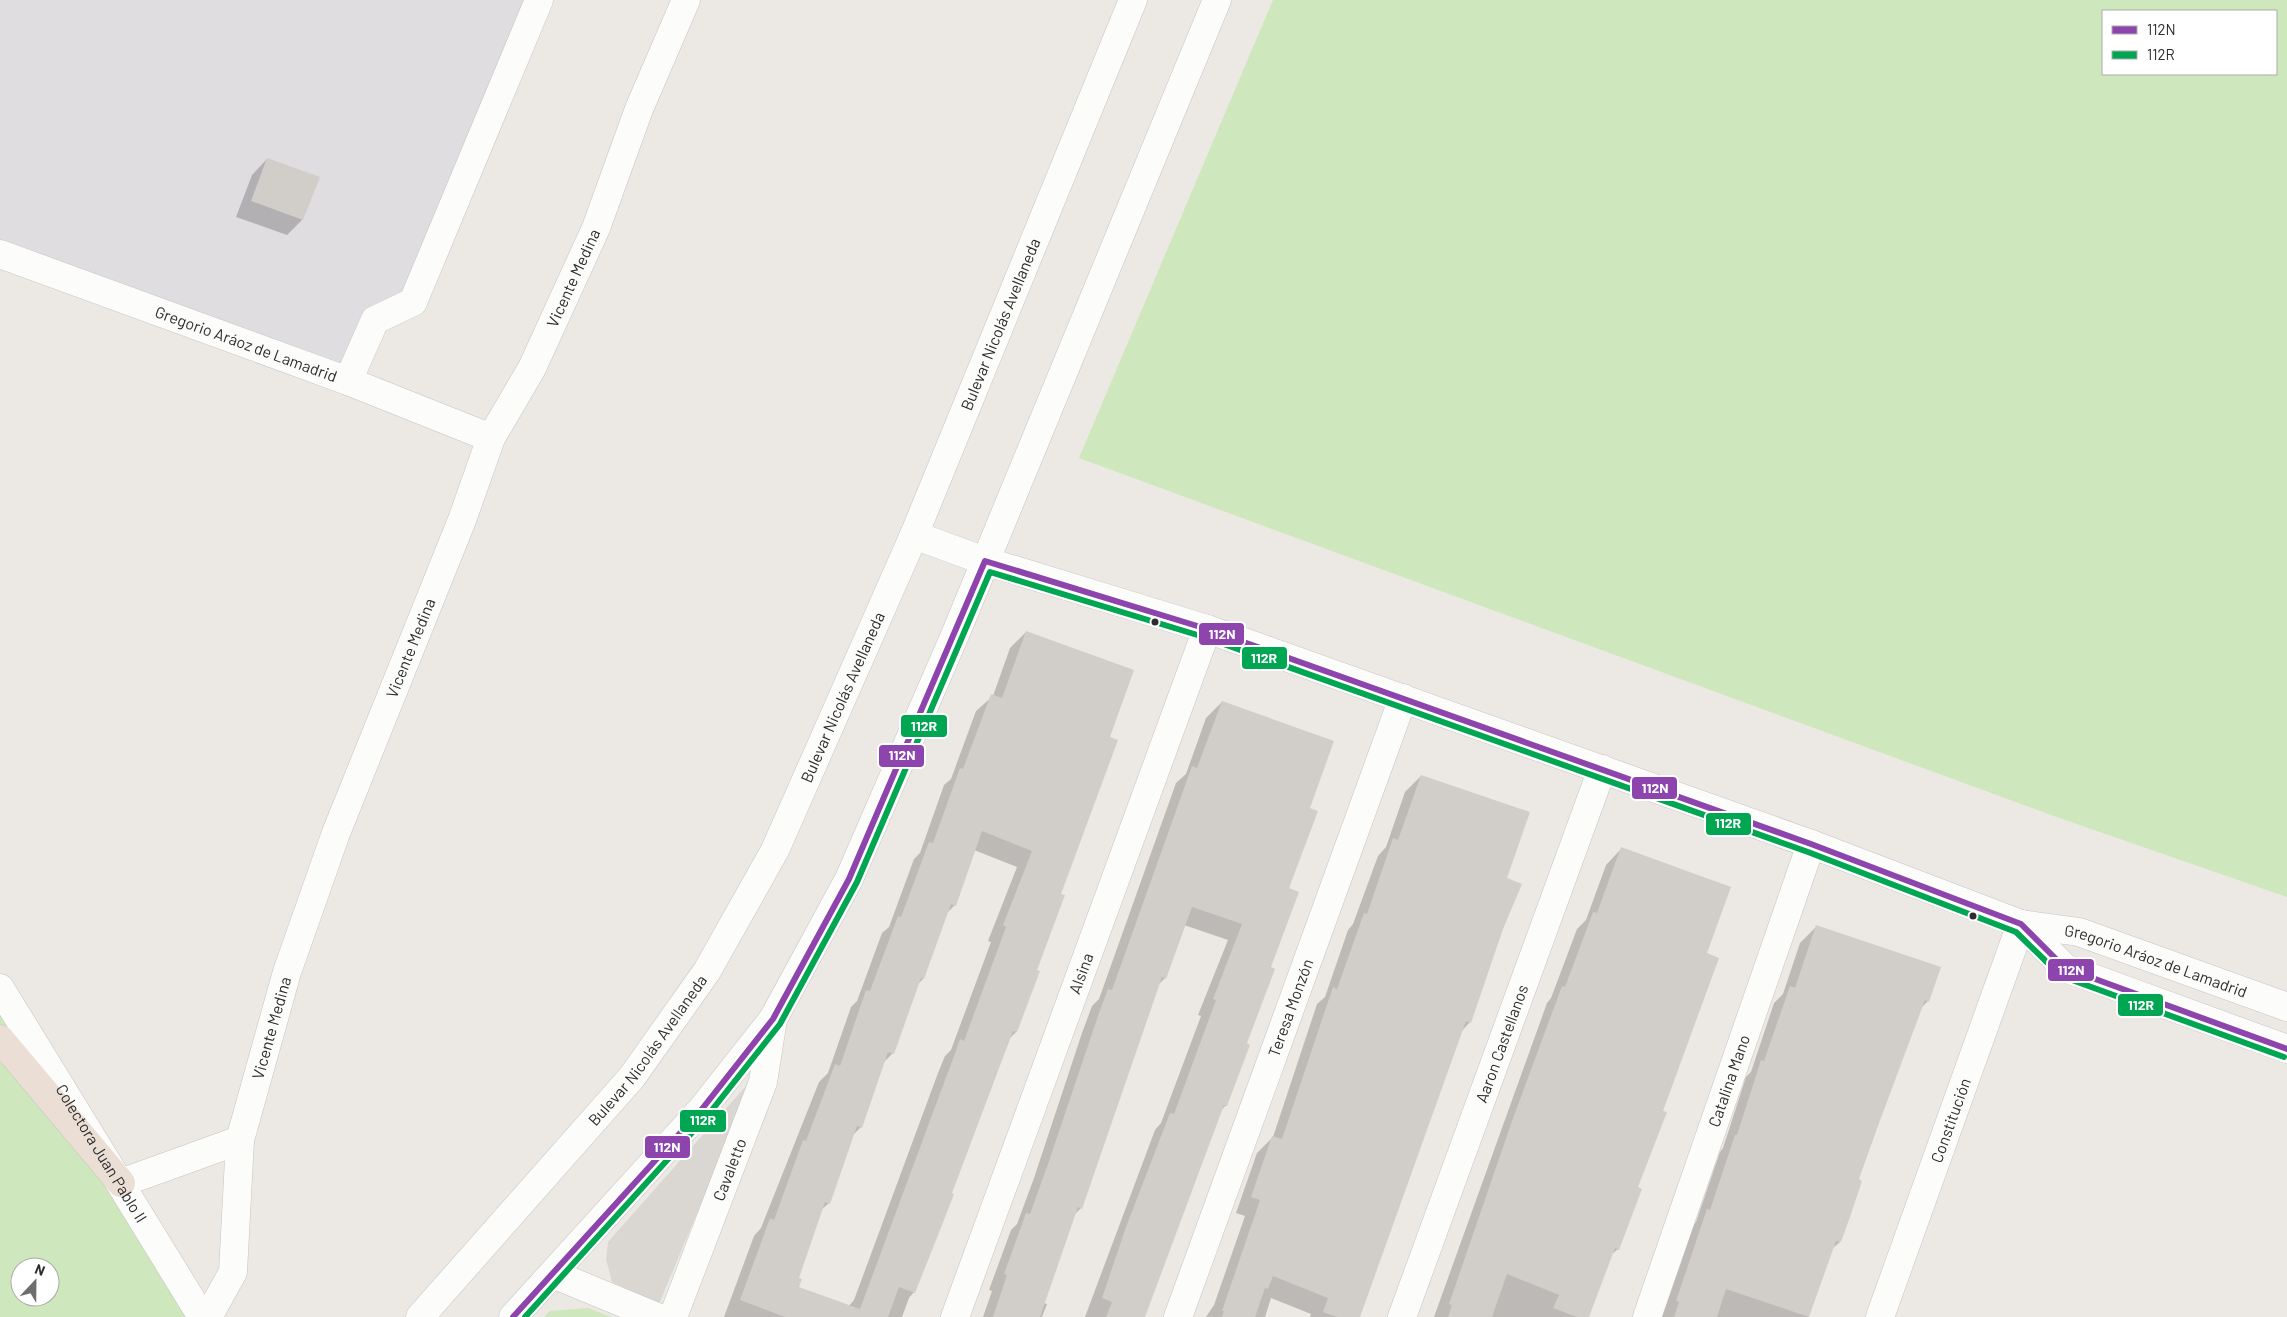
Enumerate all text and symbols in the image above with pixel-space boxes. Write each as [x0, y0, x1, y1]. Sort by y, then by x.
legend [2102, 10, 2277, 75]
text: 112N [2147, 20, 2176, 38]
text: 112R [2147, 45, 2175, 63]
street label: Vicente Medina [542, 226, 603, 330]
street label: Bulevar Nicolás Avellaneda [956, 235, 1044, 413]
street label: Gregorio Aráoz de Lamadrid [153, 301, 340, 385]
street label: Vicente Medina [381, 595, 439, 700]
street label: Bulevar Nicolás Avellaneda [796, 609, 888, 785]
unlabelled marker [1150, 617, 1160, 627]
line badge: 112N [1198, 622, 1245, 646]
text: 112N [1208, 625, 1236, 642]
line badge: 112R [1241, 646, 1288, 670]
text: 112R [1251, 649, 1278, 666]
line badge: 112R [900, 714, 948, 738]
text: 112R [911, 717, 938, 734]
line badge: 112N [878, 744, 925, 768]
text: 112N [888, 746, 916, 763]
line badge: 112N [1631, 776, 1678, 800]
text: 112N [1641, 779, 1669, 796]
line badge: 112R [1705, 812, 1752, 836]
text: 112R [1715, 814, 1742, 831]
unlabelled marker [1968, 911, 1978, 921]
street label: Gregorio Aráoz de Lamadrid [2063, 920, 2250, 1001]
street label: Alsina [1064, 950, 1097, 996]
street label: Teresa Monzón [1263, 956, 1316, 1059]
line badge: 112N [2047, 958, 2095, 982]
text: 112N [2057, 961, 2085, 978]
street label: Bulevar Nicolás Avellaneda [584, 971, 710, 1129]
street label: Vicente Medina [247, 974, 294, 1081]
street label: Aaron Castellanos [1471, 982, 1532, 1105]
line badge: 112R [2117, 993, 2164, 1017]
text: 112R [2128, 996, 2155, 1013]
street label: Catalina Mano [1704, 1032, 1753, 1129]
street label: Constitución [1926, 1075, 1974, 1165]
street label: Colectora Juan Pablo II [52, 1080, 152, 1226]
line badge: 112R [679, 1109, 727, 1133]
text: 112R [690, 1111, 717, 1128]
line badge: 112N [644, 1135, 691, 1159]
street label: Cavaletto [708, 1135, 750, 1203]
text: 112N [653, 1138, 681, 1155]
north arrow [10, 1257, 60, 1307]
text: N [33, 1260, 48, 1279]

